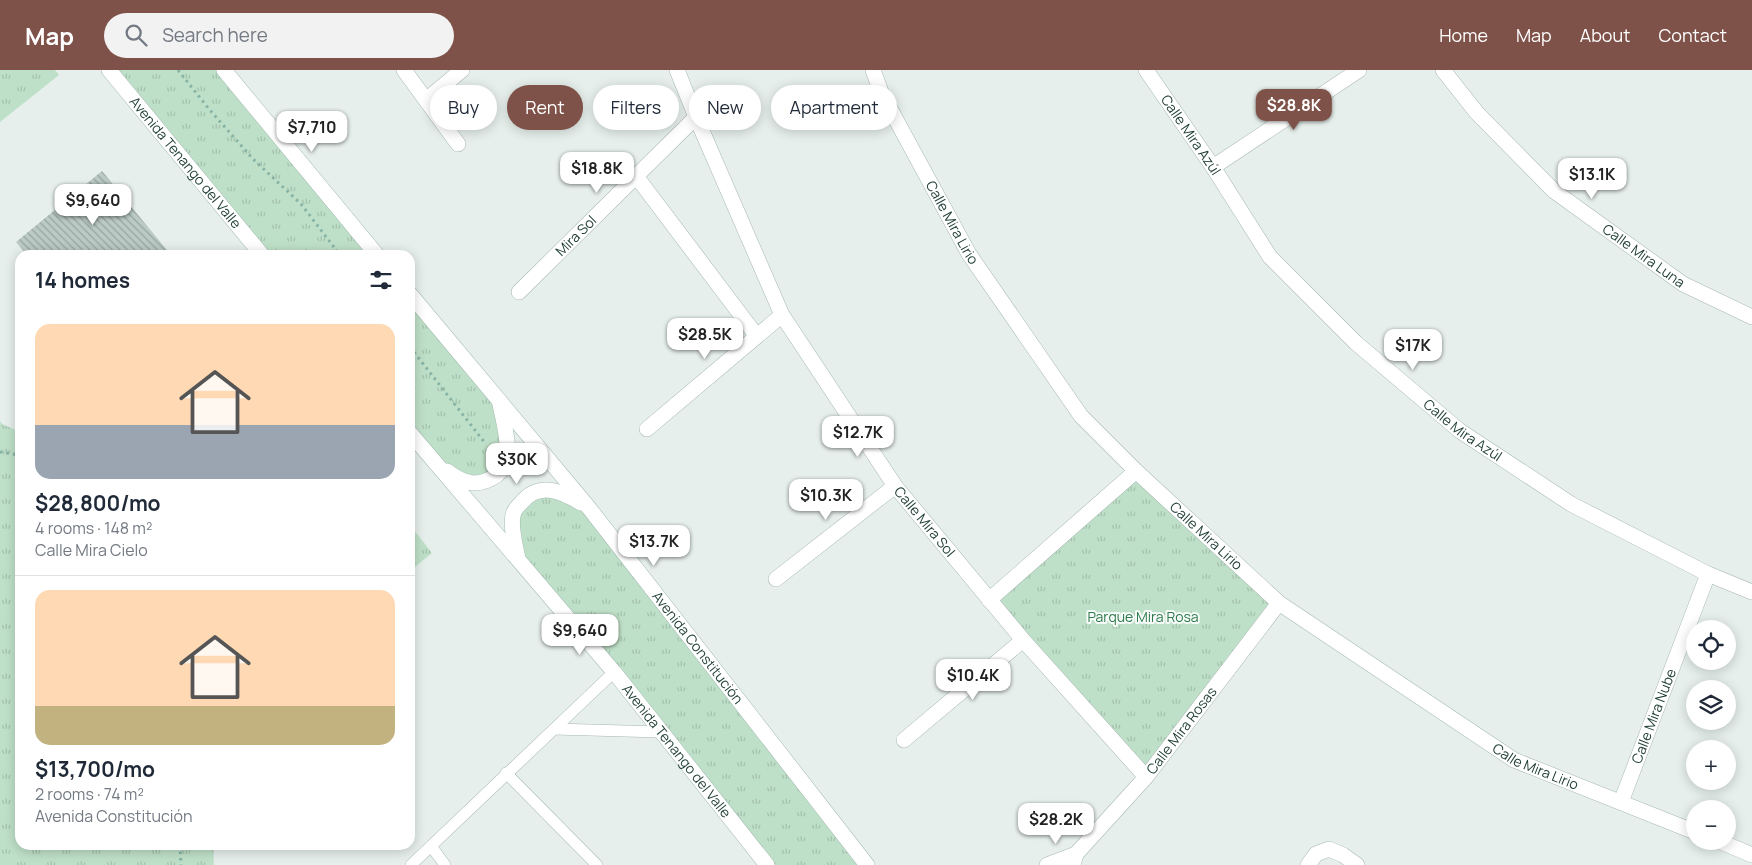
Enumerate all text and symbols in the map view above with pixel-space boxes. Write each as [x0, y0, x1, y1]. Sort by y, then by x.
search box [104, 13, 454, 58]
text: Map [25, 19, 74, 52]
icon: search [122, 21, 150, 49]
text: Search here [162, 22, 268, 48]
text: Home [1439, 23, 1488, 47]
text: Map [1516, 23, 1552, 47]
text: About [1580, 23, 1630, 47]
text: Contact [1658, 23, 1727, 47]
chip: Buy [430, 85, 497, 130]
chip: Rent [507, 85, 583, 130]
chip: Filters [593, 85, 679, 130]
chip: New [689, 85, 761, 130]
chip: Apartment [771, 85, 897, 130]
pin: $28.8K [1253, 88, 1335, 131]
street label: Calle Mira Azúl [1157, 91, 1226, 179]
street label: Avenida Tenango del Valle [126, 92, 246, 232]
text: $28.8K [1267, 94, 1321, 116]
pin: $7,710 [271, 111, 353, 153]
text: $7,710 [287, 116, 337, 138]
pin: $18.8K [556, 152, 638, 194]
text: $18.8K [571, 157, 623, 179]
pin: $13.1K [1551, 158, 1633, 200]
text: $13.1K [1569, 163, 1615, 185]
street label: Calle Mira Lirio [922, 177, 983, 268]
pin: $9,640 [52, 184, 134, 226]
text: $9,640 [66, 189, 120, 211]
street label: Mira Sol [551, 211, 600, 260]
street label: Calle Mira Luna [1599, 219, 1689, 291]
text: 14 homes [35, 266, 130, 294]
icon: filters [367, 266, 395, 294]
pin: $28.5K [664, 318, 746, 360]
text: $28.5K [678, 323, 732, 345]
pin: $17K [1383, 328, 1443, 371]
text: $17K [1395, 334, 1431, 356]
icon: home [170, 357, 260, 447]
street label: Calle Mira Azúl [1420, 394, 1506, 465]
pin: $12.7K [817, 416, 899, 458]
text: $12.7K [833, 421, 883, 443]
pin: $30K [487, 442, 547, 485]
text: $30K [497, 448, 537, 470]
pin: $10.3K [785, 478, 867, 521]
street label: Calle Mira Sol [890, 482, 960, 561]
text: $10.3K [800, 484, 852, 506]
text: $28,800/mo [35, 489, 161, 517]
street label: Calle Mira Lirio [1166, 497, 1247, 574]
text: 4 rooms · 148 m² [35, 517, 152, 539]
pin: $13.7K [613, 524, 695, 567]
text: $13.7K [629, 530, 679, 552]
text: Calle Mira Cielo [35, 539, 148, 561]
street label: Avenida Constitución [648, 587, 748, 708]
park label: Parque Mira Rosa [1087, 607, 1199, 626]
pin: $9,640 [539, 614, 621, 656]
text: $9,640 [553, 619, 607, 641]
map controls [1686, 620, 1736, 850]
button: locate [1686, 620, 1736, 670]
icon: home [170, 622, 260, 712]
pin: $10.4K [932, 658, 1014, 701]
text: $10.4K [947, 664, 999, 686]
street label: Calle Mira Nube [1627, 666, 1680, 766]
street label: Avenida Tenango del Valle [618, 680, 736, 821]
button: layers [1686, 680, 1736, 730]
street label: Calle Mira Rosas [1142, 683, 1221, 778]
street label: Calle Mira Lirio [1489, 738, 1582, 794]
button: + [1686, 740, 1736, 790]
text: $13,700/mo [35, 755, 155, 783]
text: 2 rooms · 74 m² [35, 783, 144, 805]
button: − [1686, 800, 1736, 850]
pin: $28.2K [1015, 802, 1097, 845]
text: Avenida Constitución [35, 805, 192, 827]
text: $28.2K [1029, 808, 1083, 830]

